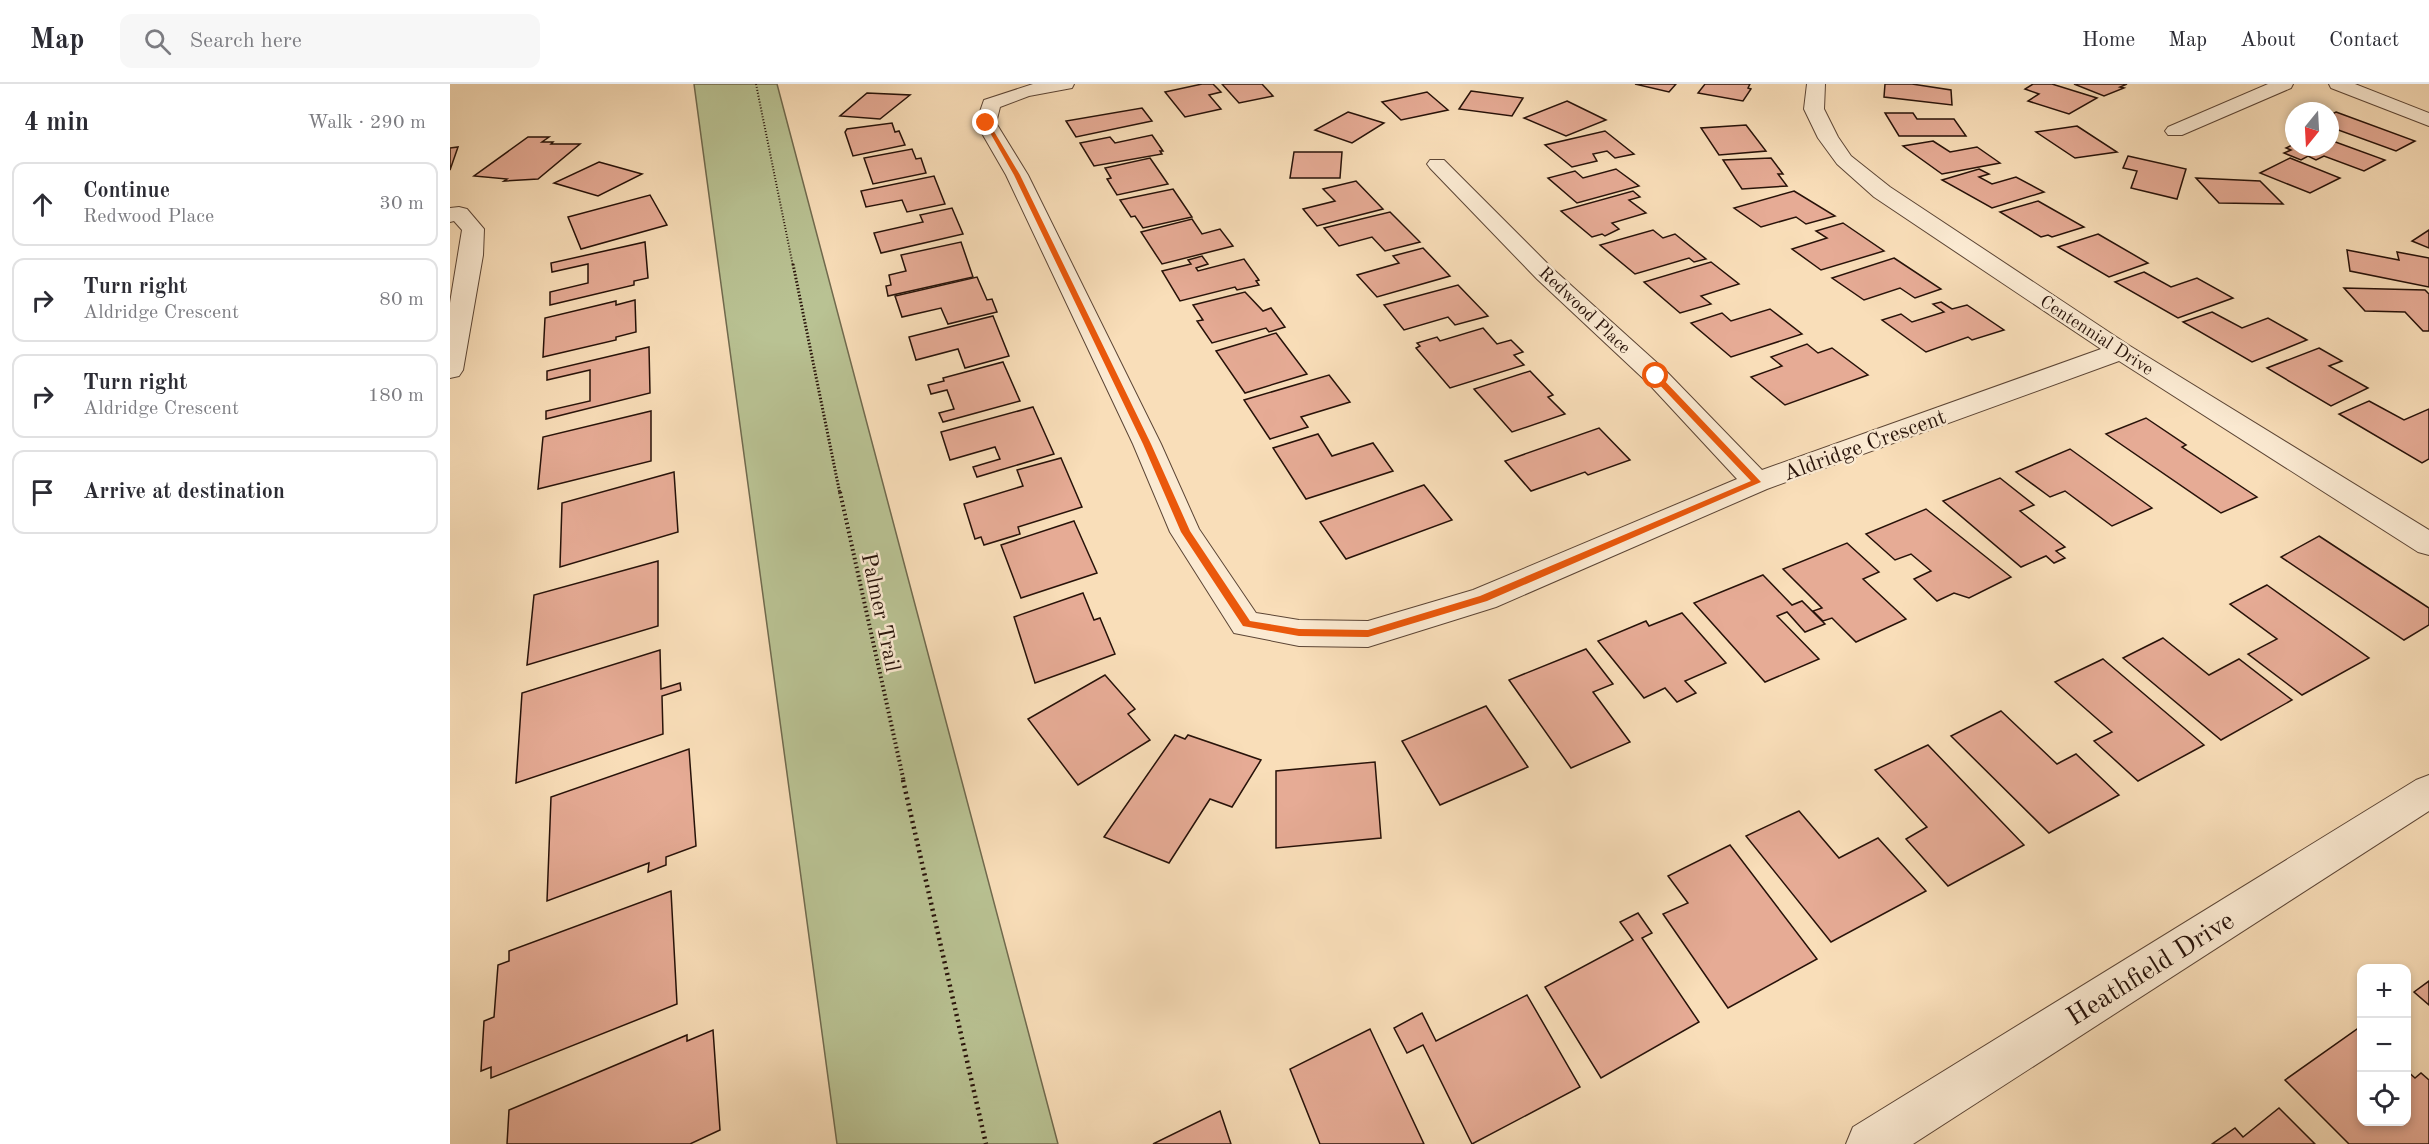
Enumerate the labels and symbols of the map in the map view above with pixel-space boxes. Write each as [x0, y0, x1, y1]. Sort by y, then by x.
north arrow [2285, 102, 2339, 156]
route end [972, 109, 998, 135]
street label: Redwood Place [1535, 264, 1634, 358]
street label: Centennial Drive [2037, 293, 2156, 379]
route start [1642, 362, 1668, 388]
street label: Aldridge Crescent [1780, 406, 1949, 486]
street label: Palmer Trail [857, 551, 903, 674]
street label: Heathfield Drive [2062, 907, 2239, 1032]

